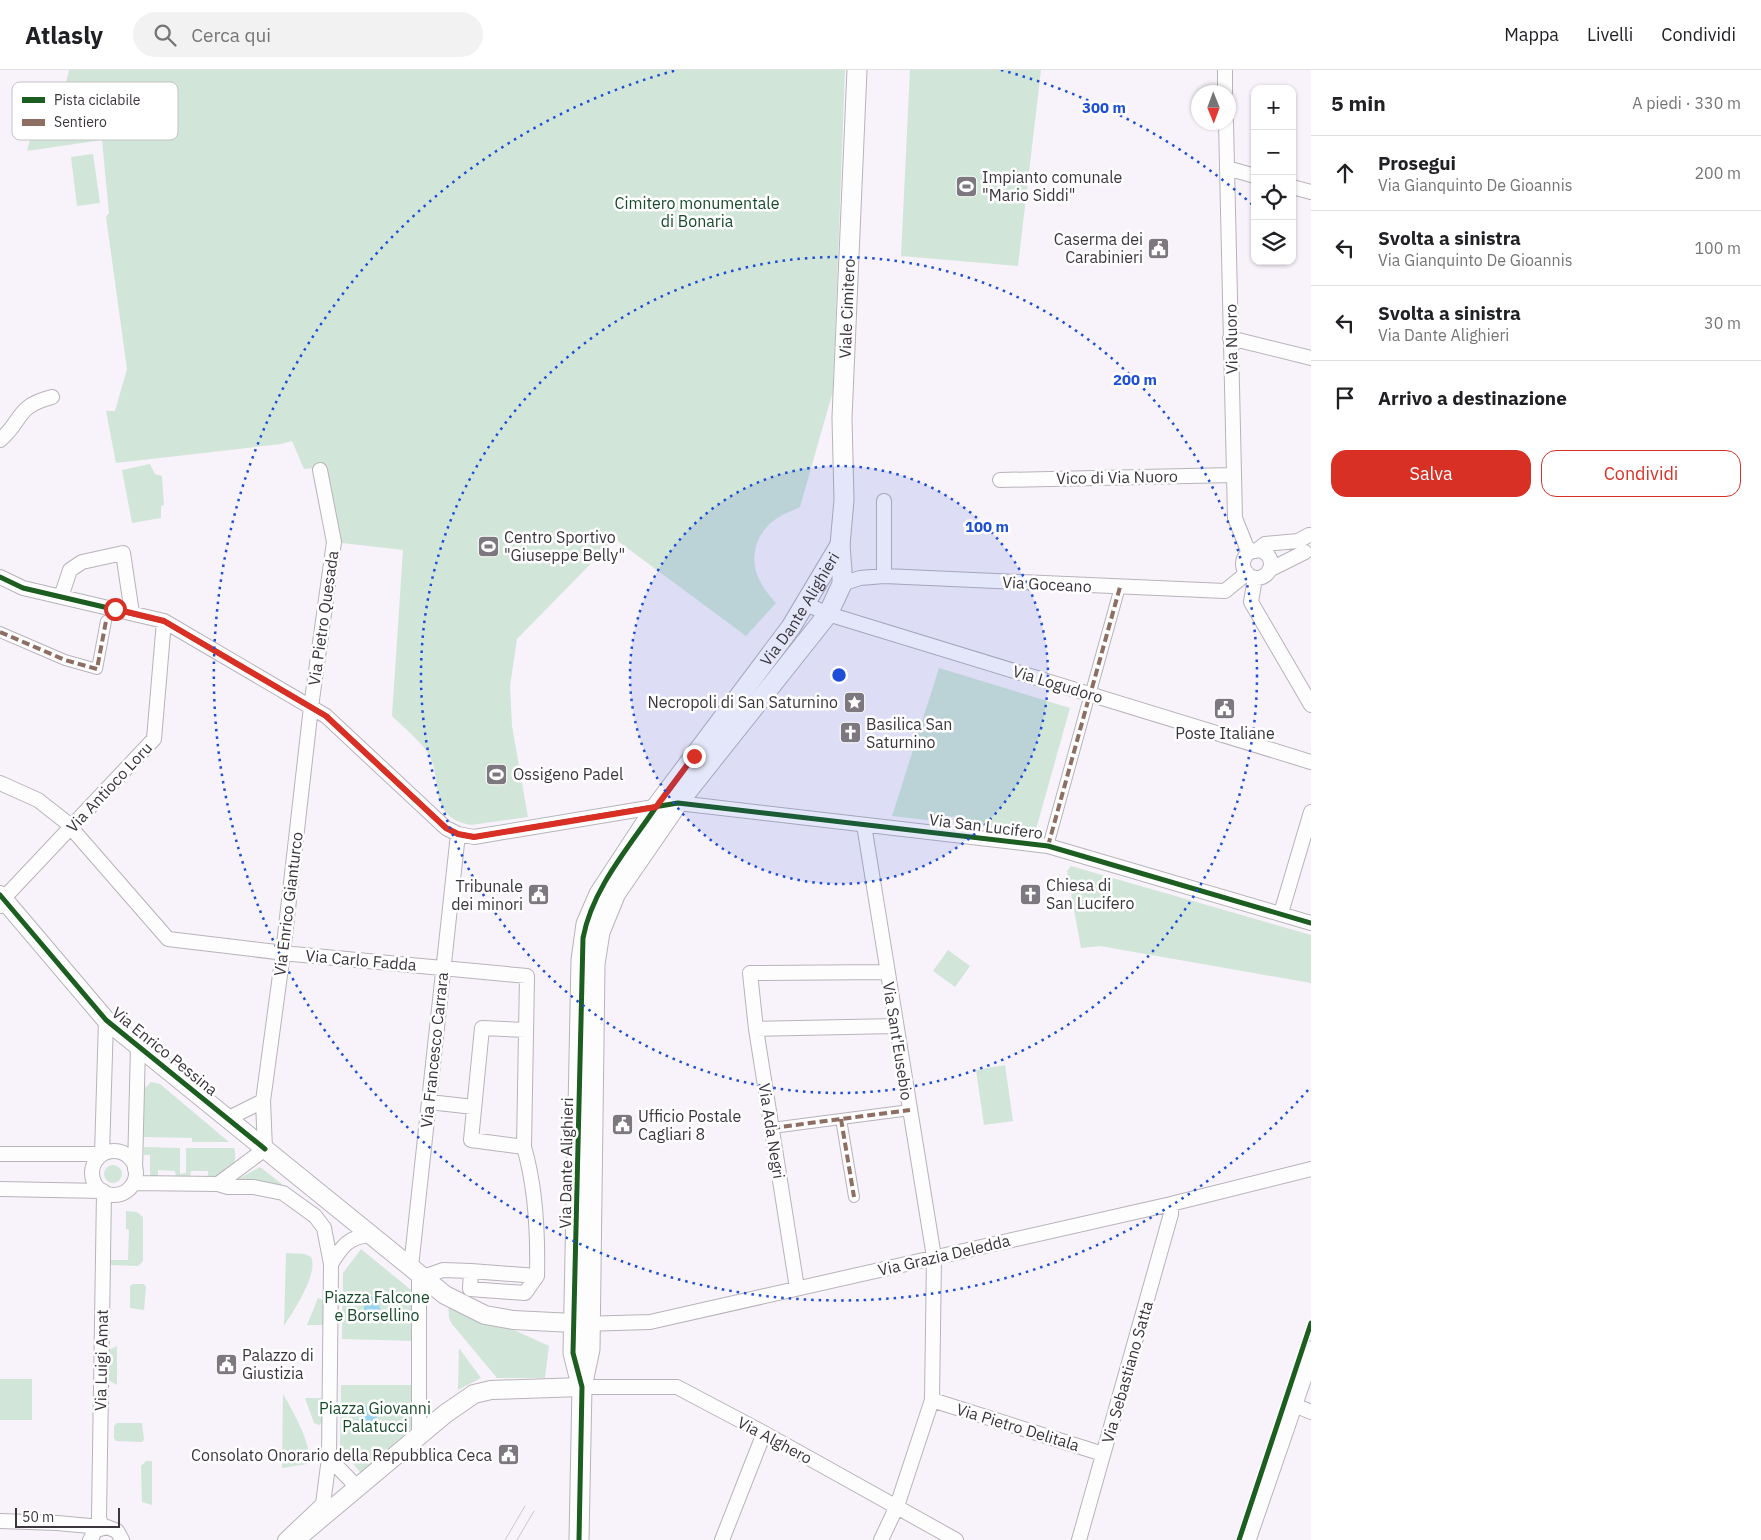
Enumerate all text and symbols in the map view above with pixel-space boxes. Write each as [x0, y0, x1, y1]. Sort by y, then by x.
search box [133, 12, 483, 57]
text: Atlasly [25, 19, 103, 51]
icon: search [151, 21, 179, 49]
text: Cerca qui [191, 23, 271, 47]
text: Mappa [1504, 23, 1559, 46]
text: Livelli [1587, 23, 1633, 46]
text: Condividi [1661, 23, 1736, 46]
legend [12, 82, 178, 140]
north arrow [1191, 85, 1236, 130]
map controls [1251, 85, 1296, 265]
button: + [1251, 85, 1296, 130]
text: 5 min [1331, 89, 1386, 117]
text: Pista ciclabile [54, 91, 141, 109]
text: A piedi · 330 m [1632, 93, 1741, 113]
text: 300 m [1082, 98, 1126, 117]
text: Sentiero [54, 113, 107, 131]
button: − [1251, 130, 1296, 175]
text: Prosegui [1378, 151, 1456, 175]
icon: ahead [1331, 159, 1359, 187]
text: 200 m [1694, 163, 1741, 183]
place label: Impianto comunale "Mario Siddi" [982, 167, 1123, 205]
sports icon: Impianto comunale "Mario Siddi" [954, 174, 978, 198]
button: locate [1251, 175, 1296, 220]
text: Via Gianquinto De Gioannis [1378, 175, 1572, 195]
park label: Cimitero monumentale di Bonaria [614, 193, 780, 231]
button: layers [1251, 220, 1296, 265]
text: Svolta a sinistra [1378, 226, 1521, 250]
place label: Caserma dei Carabinieri [1054, 229, 1143, 267]
icon: left [1331, 234, 1359, 262]
public building icon: Caserma dei Carabinieri [1147, 236, 1171, 260]
text: 100 m [1694, 238, 1741, 258]
text: Via Gianquinto De Gioannis [1378, 250, 1572, 270]
street label: Viale Cimitero [835, 258, 859, 359]
text: Svolta a sinistra [1378, 301, 1521, 325]
street label: Via Nuoro [1220, 304, 1242, 374]
icon: left [1331, 309, 1359, 337]
text: 30 m [1704, 313, 1741, 333]
text: Via Dante Alighieri [1378, 325, 1509, 345]
text: 200 m [1113, 370, 1157, 389]
icon: arrive [1331, 384, 1359, 412]
text: Arrivo a destinazione [1378, 386, 1567, 410]
button: Salva [1331, 450, 1531, 497]
button: Condividi [1541, 450, 1741, 497]
street label: Vico di Via Nuoro [1056, 466, 1178, 488]
text: 100 m [965, 517, 1009, 536]
place label: Centro Sportivo "Giuseppe Belly" [504, 527, 625, 565]
sports icon: Centro Sportivo "Giuseppe Belly" [476, 534, 500, 558]
street label: Via Dante Alighieri [756, 548, 844, 670]
street label: Via Pietro Quesada [304, 549, 342, 687]
street label: Via Goceano [1002, 572, 1092, 596]
route start [104, 598, 127, 621]
street label: Via Logudoro [1010, 661, 1106, 707]
centre of rings [830, 666, 848, 684]
place icon: Necropoli di San Saturnino [842, 690, 866, 714]
place label: Necropoli di San Saturnino [647, 692, 838, 712]
public building icon: Poste Italiane [1213, 697, 1237, 721]
place label: Basilica San Saturnino [866, 714, 952, 752]
church icon: Basilica San Saturnino [838, 721, 862, 745]
place label: Poste Italiane [1175, 723, 1275, 743]
street label: Via Antioco Loru [62, 738, 156, 836]
route end [683, 745, 706, 768]
sports icon: Ossigeno Padel [485, 762, 509, 786]
place label: Ossigeno Padel [513, 764, 623, 784]
street label: Via San Lucifero [928, 809, 1044, 843]
street label: Via Enrico Gianturco [269, 831, 307, 977]
place label: Chiesa di San Lucifero [1046, 875, 1134, 913]
place label: Tribunale dei minori [451, 876, 523, 914]
church icon: Chiesa di San Lucifero [1018, 882, 1042, 906]
public building icon: Tribunale dei minori [527, 883, 551, 907]
street label: Via Carlo Fadda [305, 945, 418, 975]
street label: Via Francesco Carrara [416, 971, 452, 1129]
street label: Via Sant'Eusebio [879, 980, 917, 1102]
street label: Via Enrico Pessina [108, 1002, 222, 1100]
street label: Via Ada Negri [755, 1082, 789, 1180]
street label: Via Dante Alighieri [555, 1097, 577, 1229]
place label: Ufficio Postale Cagliari 8 [638, 1106, 741, 1144]
public building icon: Ufficio Postale Cagliari 8 [610, 1113, 634, 1137]
street label: Via Grazia Deledda [876, 1230, 1012, 1280]
park label: Piazza Falcone e Borsellino [324, 1287, 430, 1325]
street label: Via Sebastiano Satta [1097, 1298, 1157, 1445]
street label: Via Luigi Amat [90, 1309, 112, 1411]
place label: Palazzo di Giustizia [242, 1345, 314, 1383]
public building icon: Palazzo di Giustizia [214, 1352, 238, 1376]
park label: Piazza Giovanni Palatucci [319, 1398, 431, 1436]
street label: Via Pietro Delitala [954, 1399, 1082, 1455]
street label: Via Alghero [734, 1412, 816, 1468]
public building icon: Consolato Onorario della Repubblica Ceca [496, 1443, 520, 1467]
place label: Consolato Onorario della Repubblica Ceca [191, 1445, 492, 1465]
scale bar [15, 1505, 120, 1528]
text: 50 m [22, 1508, 54, 1526]

